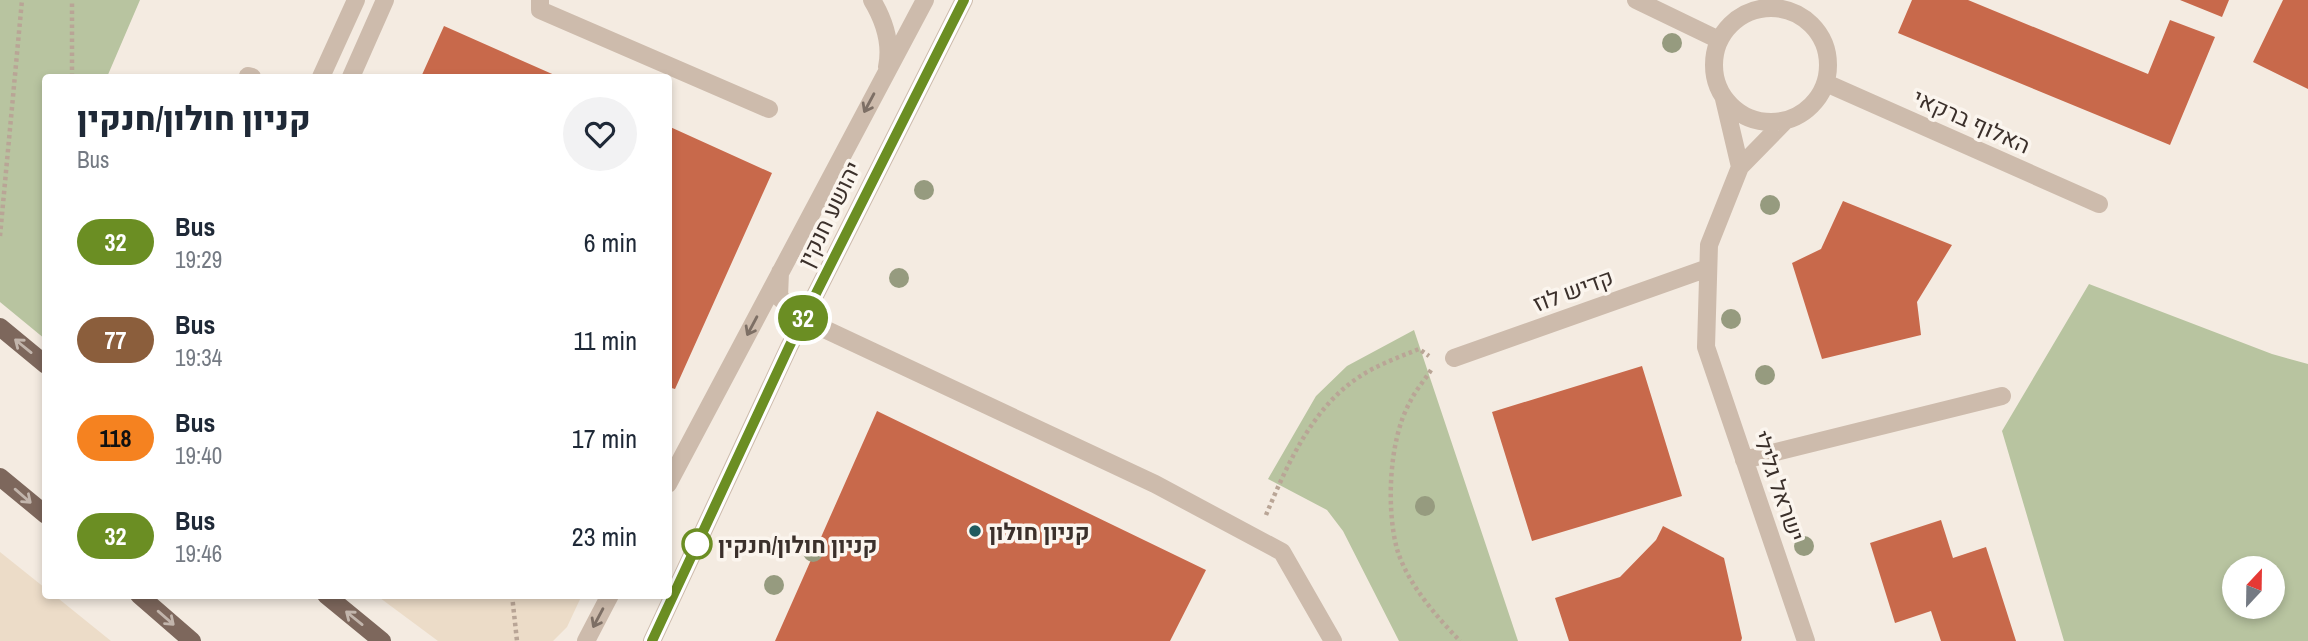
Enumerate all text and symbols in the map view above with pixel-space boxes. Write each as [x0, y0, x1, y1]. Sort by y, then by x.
street label: האלוף ברקאי [1909, 81, 2035, 161]
one-way arrow [862, 92, 875, 113]
text: קניון חולון/חנקין [77, 96, 311, 140]
button: heart [563, 97, 637, 171]
text: Bus [77, 144, 110, 175]
street label: יהושע חנקין [790, 156, 868, 272]
text: Bus [175, 209, 215, 244]
text: 6 min [584, 225, 637, 260]
text: 32 [105, 226, 126, 258]
text: 19:29 [175, 244, 222, 275]
street label: קדיש לוז [1528, 261, 1618, 319]
line badge: 32 [772, 295, 834, 341]
text: 32 [792, 302, 814, 334]
text: Bus [175, 307, 215, 342]
one-way arrow [744, 315, 758, 336]
text: 11 min [573, 323, 637, 358]
text: 77 [105, 324, 126, 356]
one-way arrow [14, 338, 32, 354]
text: 19:34 [175, 342, 222, 373]
text: Bus [175, 405, 215, 440]
text: 17 min [572, 421, 637, 456]
text: 118 [100, 422, 131, 454]
street label: ישראל גלילי [1746, 427, 1812, 545]
text: 19:40 [175, 440, 222, 471]
one-way arrow [13, 488, 31, 504]
text: Bus [175, 503, 215, 538]
place label: קניון חולון [989, 516, 1090, 547]
text: 23 min [572, 519, 637, 554]
text: 32 [105, 520, 126, 552]
marker: קניון חולון [967, 523, 983, 539]
marker: קניון חולון/חנקין [682, 529, 712, 559]
place label: קניון חולון/חנקין [718, 529, 878, 560]
text: 19:46 [175, 538, 222, 569]
north arrow [2222, 556, 2286, 620]
map controls [2222, 556, 2285, 619]
one-way arrow [591, 607, 604, 628]
one-way arrow [156, 610, 174, 626]
one-way arrow [345, 610, 363, 626]

